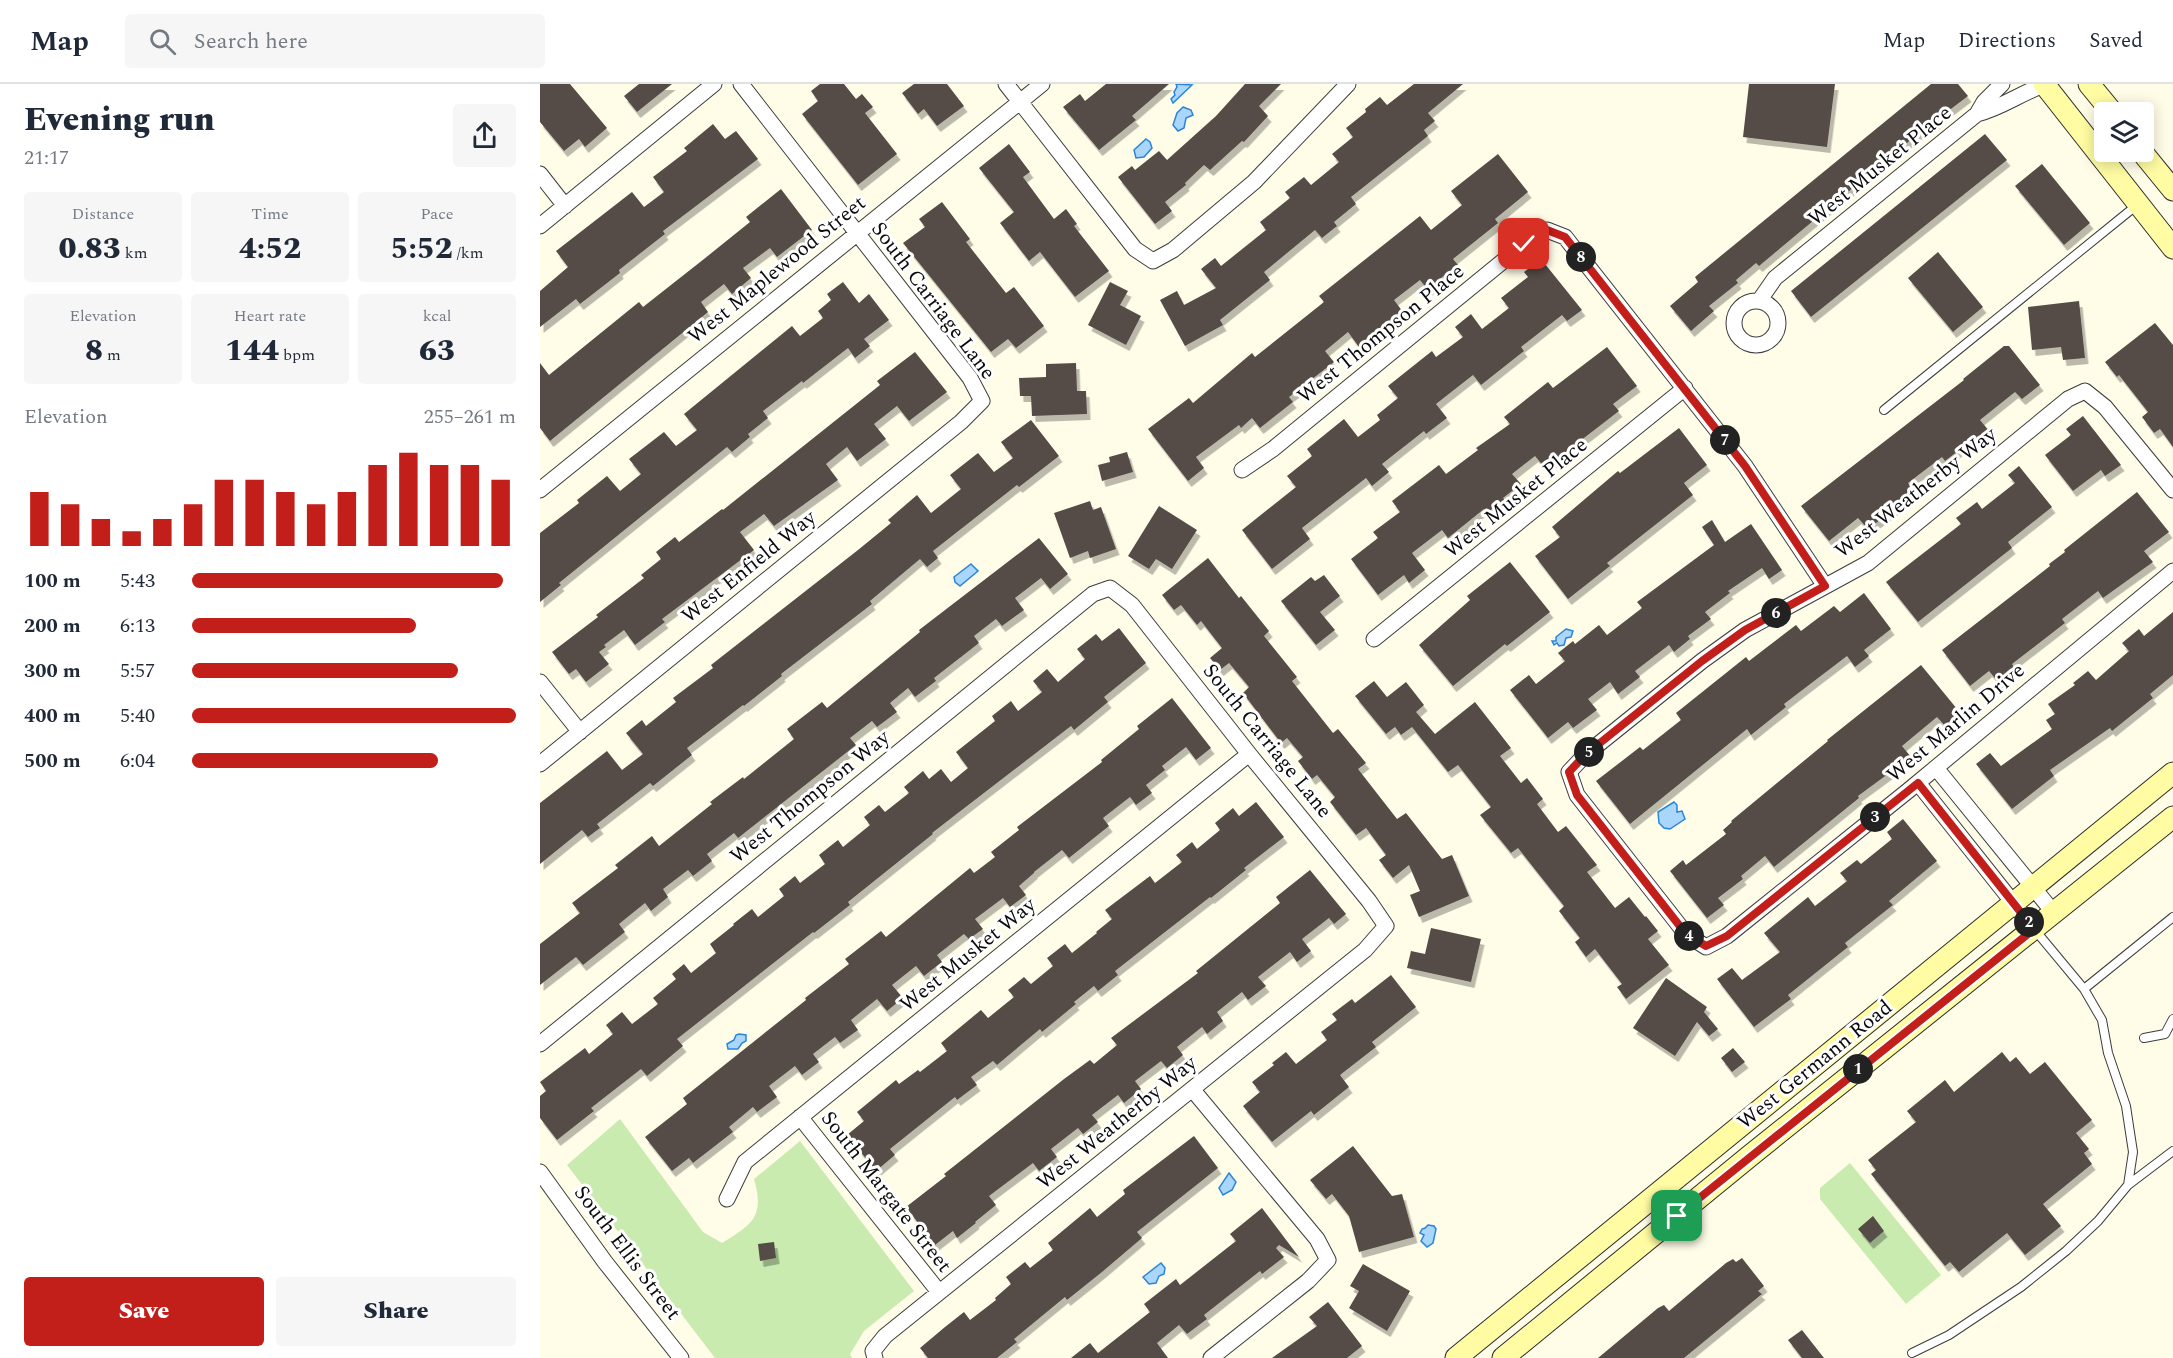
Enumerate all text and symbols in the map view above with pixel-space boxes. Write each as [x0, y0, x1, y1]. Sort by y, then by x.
search box [125, 14, 545, 68]
text: Map [30, 20, 89, 63]
icon: search [146, 25, 179, 58]
text: Search here [194, 25, 308, 58]
text: Map [1883, 25, 1925, 57]
text: Directions [1958, 25, 2056, 57]
text: Saved [2089, 25, 2143, 57]
text: Evening run [24, 95, 215, 145]
street label: West Musket Place [1801, 98, 1959, 234]
map controls [2094, 102, 2154, 162]
button: layers [2094, 102, 2154, 162]
button: share [453, 104, 516, 167]
text: 21:17 [24, 143, 69, 173]
street label: West Maplewood Street [681, 188, 873, 352]
text: Distance [72, 202, 134, 226]
text: Time [251, 202, 289, 226]
text: Pace [420, 202, 454, 226]
street label: South Carriage Lane [863, 215, 1003, 387]
pin [1498, 218, 1549, 269]
text: 0.83 [58, 226, 121, 272]
text: 4:52 [239, 226, 301, 272]
text: 5:52 [390, 226, 453, 272]
icon: check [1507, 227, 1540, 260]
text: km [121, 241, 148, 265]
text: /km [453, 241, 484, 265]
pin: 8 [1566, 242, 1596, 272]
text: 8 [1577, 245, 1585, 269]
street label: West Thompson Place [1290, 256, 1472, 412]
text: Elevation [69, 304, 137, 328]
text: Heart rate [234, 304, 306, 328]
text: kcal [423, 304, 451, 328]
text: 8 [85, 328, 103, 374]
text: 144 [225, 328, 279, 374]
text: 63 [419, 328, 455, 374]
text: m [103, 343, 121, 367]
text: bpm [279, 343, 315, 367]
text: Elevation [24, 402, 108, 432]
text: 255–261 m [424, 402, 516, 432]
street label: West Weatherby Way [1828, 419, 2005, 567]
pin: 7 [1710, 425, 1740, 455]
text: 7 [1721, 428, 1729, 452]
street label: West Musket Place [1437, 430, 1595, 566]
street label: West Enfield Way [675, 502, 824, 631]
text: 100 m [24, 566, 81, 596]
text: 5:43 [120, 566, 155, 596]
pin: 6 [1761, 598, 1791, 628]
text: 6 [1772, 601, 1780, 625]
text: 200 m [24, 611, 81, 641]
text: 6:13 [120, 611, 155, 641]
street label: West Marlin Drive [1880, 655, 2032, 791]
text: 300 m [24, 656, 81, 686]
text: 5:57 [120, 656, 155, 686]
street label: South Carriage Lane [1194, 657, 1340, 825]
text: 400 m [24, 701, 81, 731]
text: 5:40 [120, 701, 155, 731]
street label: West Thompson Way [723, 722, 898, 872]
pin: 5 [1574, 737, 1604, 767]
text: 5 [1585, 740, 1593, 764]
text: 500 m [24, 746, 81, 776]
text: 6:04 [120, 746, 155, 776]
pin: 3 [1860, 802, 1890, 832]
text: 3 [1871, 805, 1879, 829]
street label: West Musket Way [893, 889, 1044, 1020]
pin: 2 [2014, 907, 2044, 937]
text: 2 [2025, 910, 2033, 934]
pin: 4 [1674, 921, 1704, 951]
text: 4 [1685, 924, 1693, 948]
street label: West Germann Road [1730, 992, 1900, 1138]
street label: West Weatherby Way [1030, 1048, 1205, 1198]
pin: 1 [1843, 1054, 1873, 1084]
text: 1 [1854, 1057, 1862, 1081]
street label: South Margate Street [812, 1104, 960, 1280]
street label: South Ellis Street [566, 1179, 688, 1327]
pin [1651, 1190, 1702, 1241]
icon: arrive [1660, 1199, 1693, 1232]
button: Save [24, 1277, 264, 1346]
button: Share [276, 1277, 516, 1346]

